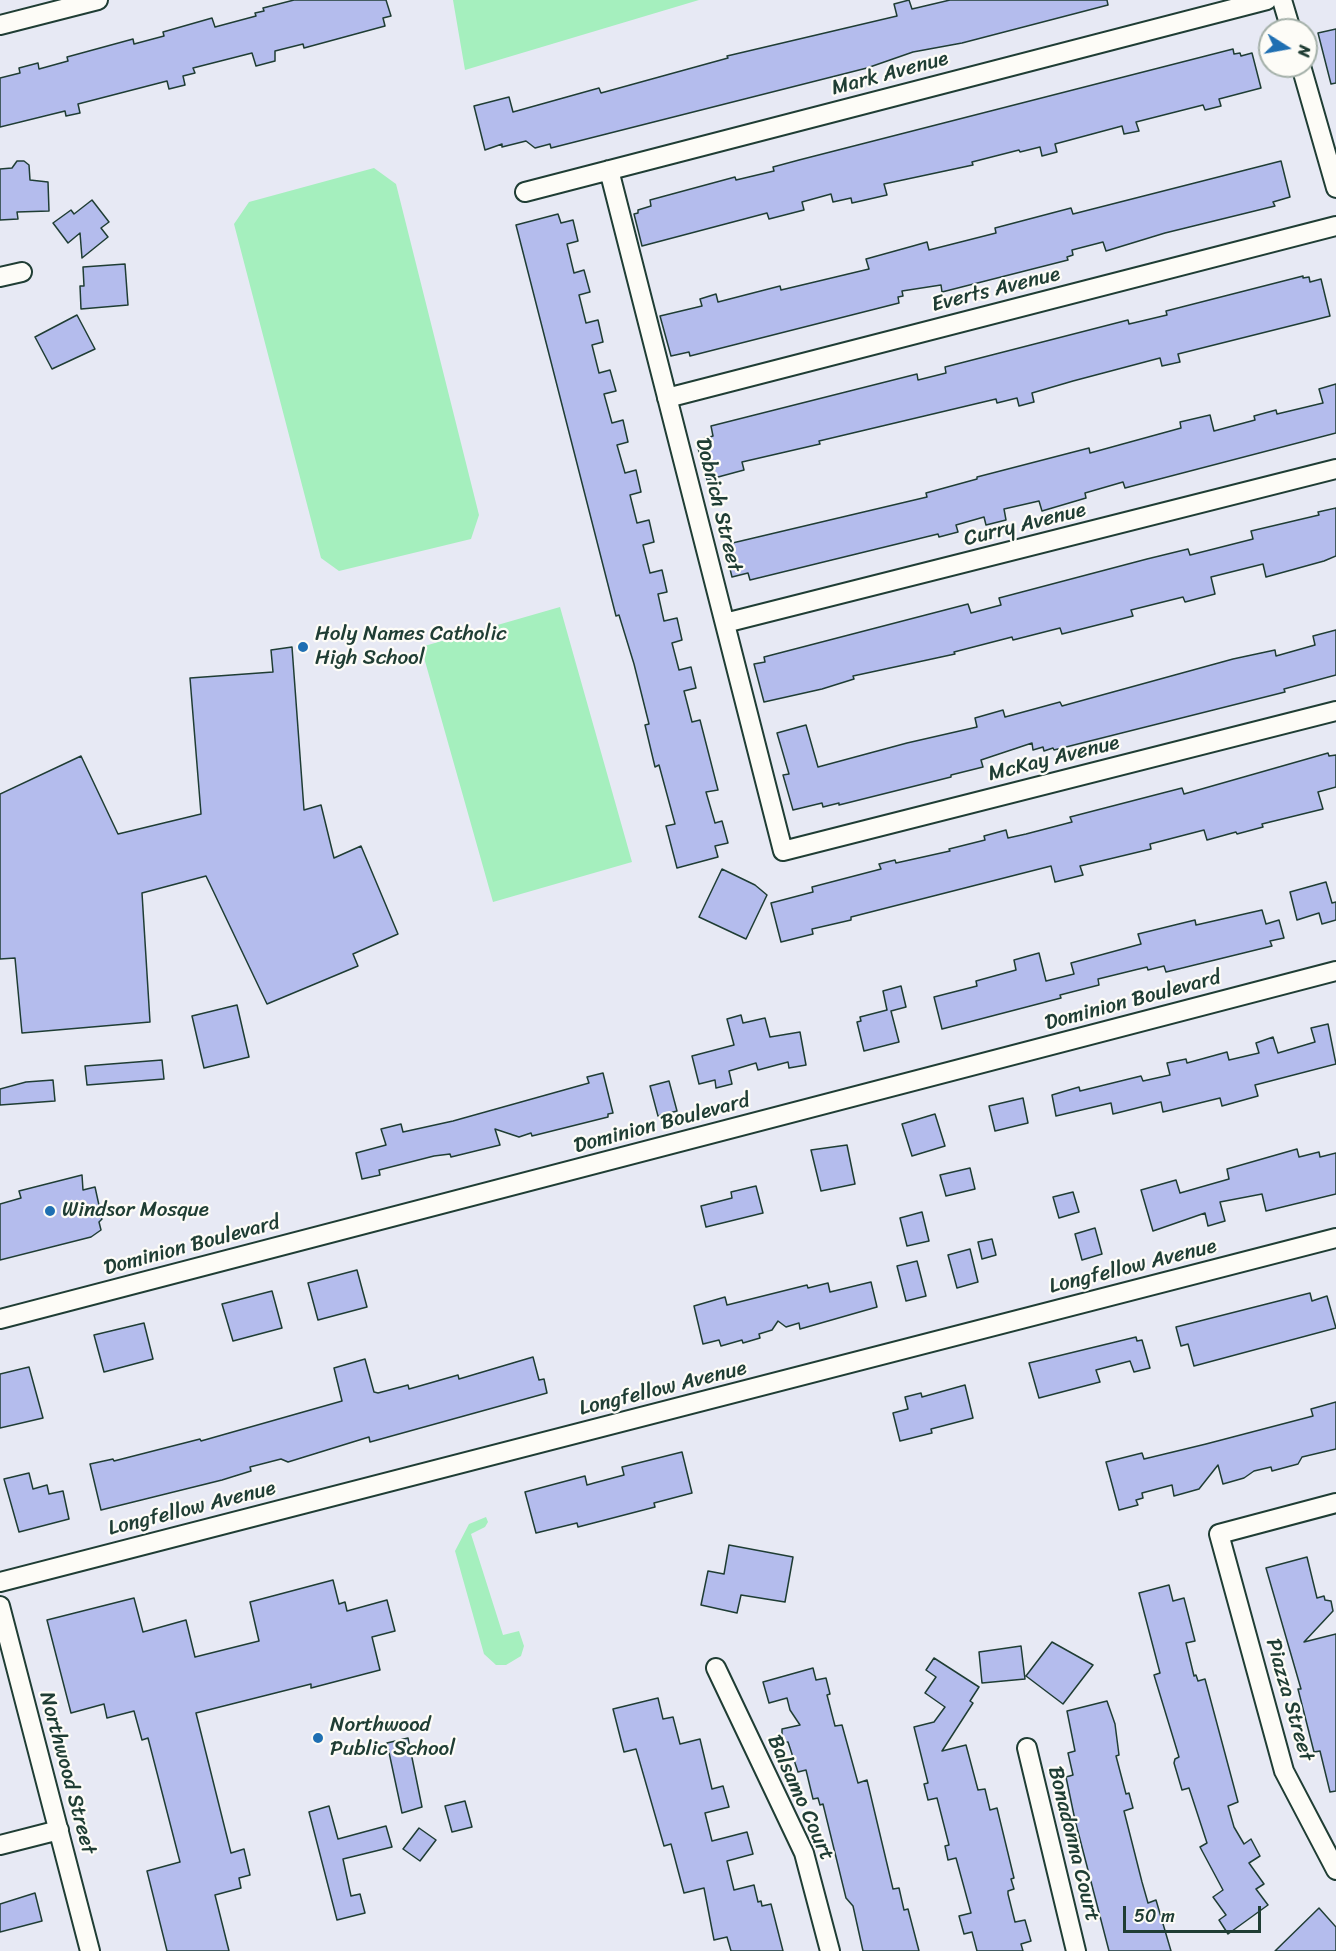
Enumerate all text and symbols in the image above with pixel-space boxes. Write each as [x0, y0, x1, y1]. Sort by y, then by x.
north arrow [1258, 18, 1318, 78]
text: N [1289, 43, 1319, 59]
street label: Mark Avenue [829, 46, 951, 102]
street label: Everts Avenue [929, 262, 1063, 318]
street label: Dobrich Street [689, 435, 747, 575]
street label: Curry Avenue [961, 498, 1089, 552]
place label: Holy Names Catholic High School [315, 622, 507, 672]
marker: Holy Names Catholic High School [296, 640, 310, 654]
street label: McKay Avenue [986, 731, 1122, 787]
street label: Dominion Boulevard [1042, 965, 1224, 1037]
street label: Dominion Boulevard [571, 1088, 753, 1160]
place label: Windsor Mosque [62, 1198, 209, 1224]
marker: Windsor Mosque [43, 1204, 57, 1218]
street label: Dominion Boulevard [101, 1210, 283, 1282]
street label: Longfellow Avenue [1047, 1234, 1219, 1300]
street label: Longfellow Avenue [577, 1356, 749, 1422]
street label: Longfellow Avenue [106, 1476, 278, 1542]
street label: Piazza Street [1260, 1636, 1318, 1764]
street label: Northwood Street [33, 1689, 101, 1857]
place label: Northwood Public School [330, 1713, 455, 1763]
marker: Northwood Public School [311, 1731, 325, 1745]
street label: Balsamo Court [761, 1731, 839, 1865]
street label: Bonadonna Court [1042, 1764, 1104, 1924]
scale bar [1126, 1894, 1264, 1932]
text: 50 m [1134, 1900, 1175, 1932]

